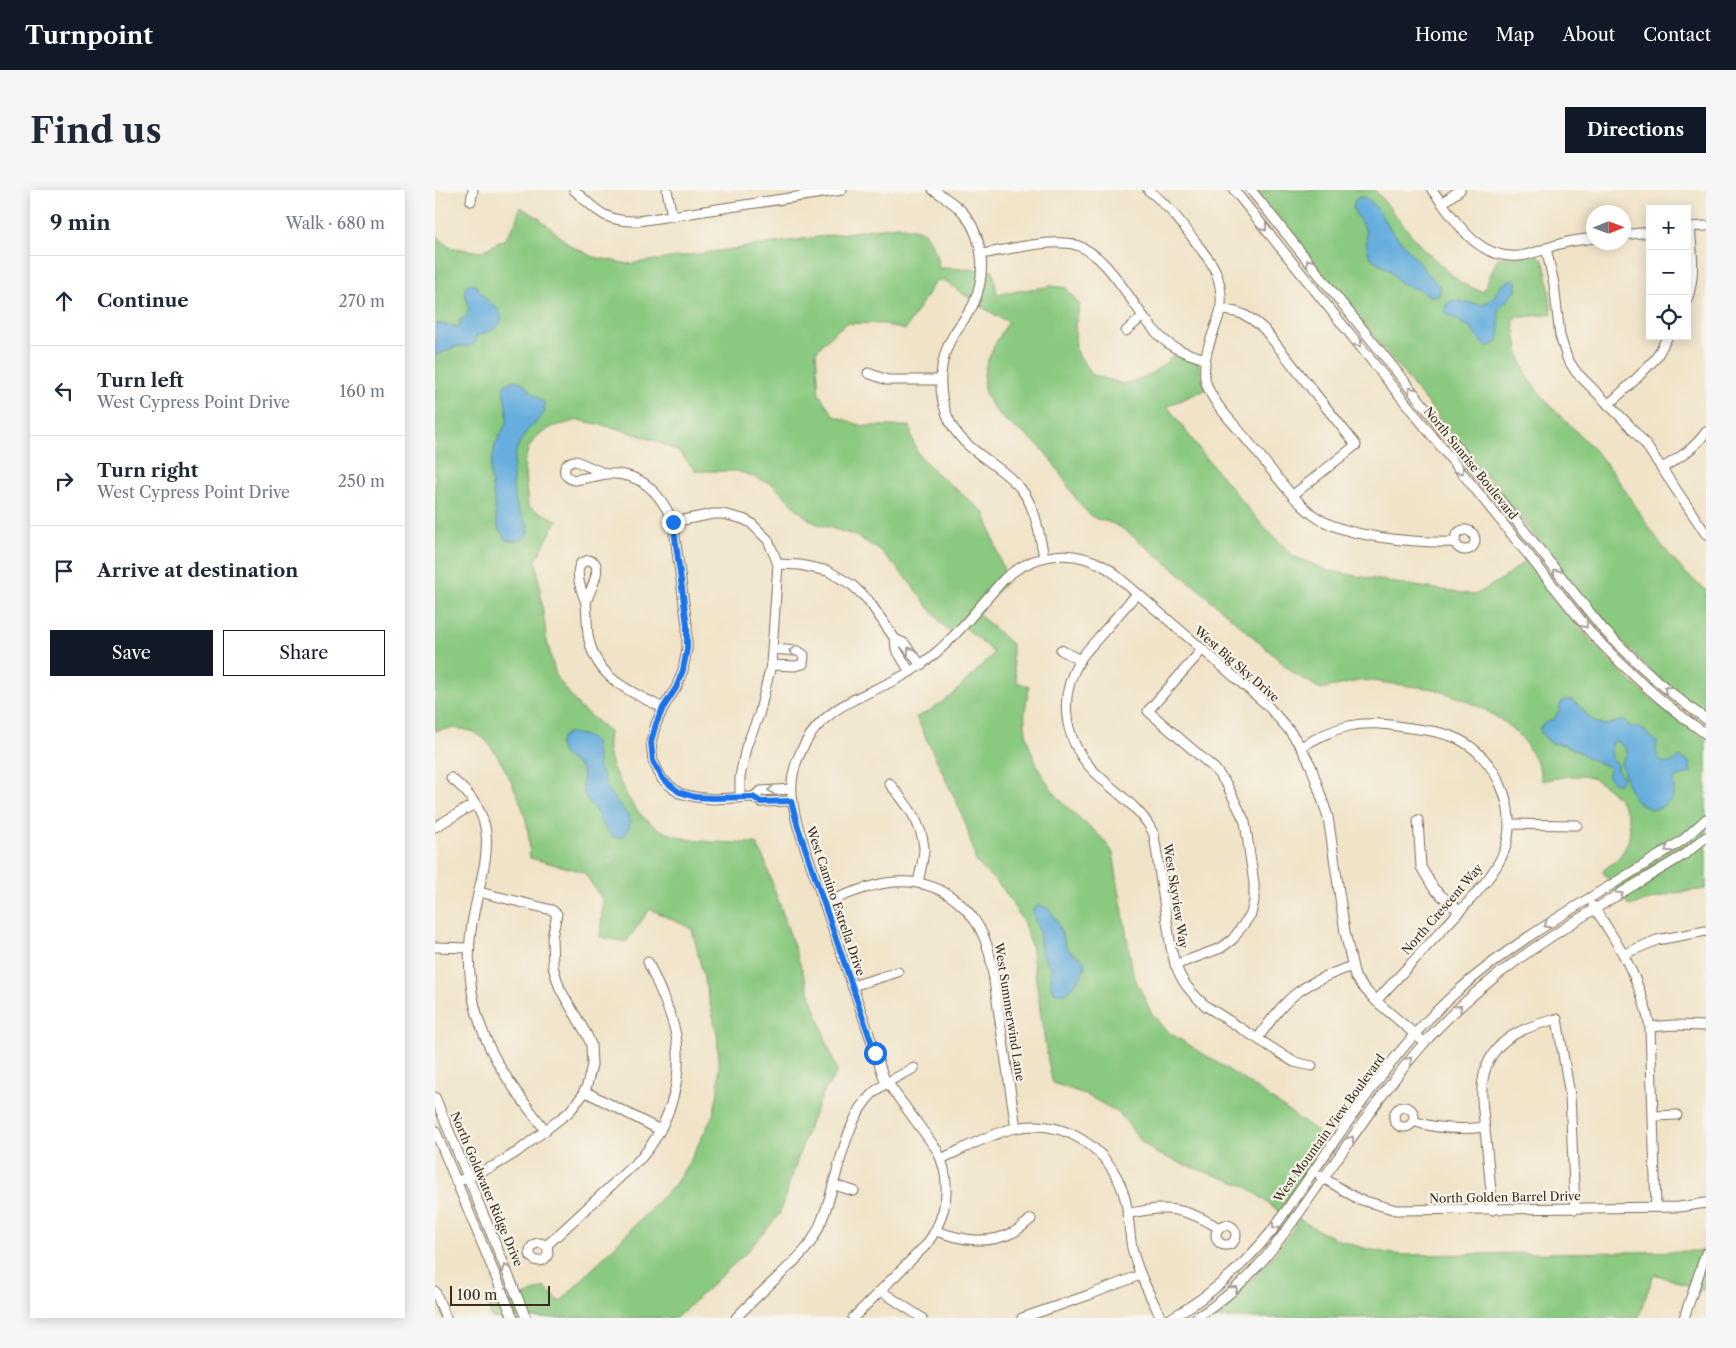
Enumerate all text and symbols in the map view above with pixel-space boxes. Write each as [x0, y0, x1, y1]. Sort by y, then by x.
text: Turnpoint [25, 21, 153, 50]
text: Home [1415, 24, 1468, 46]
text: Map [1496, 24, 1534, 46]
text: About [1562, 24, 1615, 46]
text: Contact [1643, 24, 1711, 46]
button: Directions [1565, 107, 1706, 153]
text: Find us [30, 109, 162, 152]
north arrow [1586, 205, 1631, 250]
map controls [1646, 205, 1691, 340]
button: + [1646, 205, 1691, 250]
text: 9 min [50, 210, 111, 235]
text: Walk · 680 m [286, 213, 385, 233]
one-way arrow [1259, 222, 1267, 231]
button: − [1646, 250, 1691, 295]
one-way arrow [1307, 259, 1315, 268]
icon: ahead [50, 287, 78, 315]
text: Continue [97, 289, 189, 312]
text: 270 m [339, 291, 385, 311]
button: locate [1646, 295, 1691, 340]
one-way arrow [1354, 338, 1362, 347]
text: Turn left [97, 369, 184, 392]
icon: left [50, 377, 78, 405]
text: 160 m [340, 381, 385, 401]
one-way arrow [1408, 386, 1417, 395]
text: West Cypress Point Drive [97, 392, 290, 412]
street label: North Sunrise Boulevard [1421, 404, 1522, 523]
text: Turn right [97, 459, 198, 482]
one-way arrow [1455, 465, 1463, 474]
icon: right [50, 467, 78, 495]
text: 250 m [338, 471, 385, 491]
text: West Cypress Point Drive [97, 482, 290, 502]
route end [662, 511, 685, 534]
icon: arrive [50, 557, 78, 585]
text: Arrive at destination [97, 559, 298, 582]
one-way arrow [1553, 568, 1562, 577]
one-way arrow [1579, 619, 1587, 628]
street label: West Big Sky Drive [1191, 622, 1283, 705]
button: Save [50, 630, 213, 676]
button: Share [223, 630, 385, 676]
one-way arrow [907, 646, 916, 656]
one-way arrow [787, 647, 796, 657]
one-way arrow [1664, 686, 1673, 695]
one-way arrow [767, 785, 775, 796]
street label: West Camino Estrella Drive [803, 823, 869, 978]
street label: West Skyview Way [1160, 842, 1192, 950]
one-way arrow [1665, 843, 1674, 853]
street label: North Crescent Way [1398, 860, 1486, 957]
one-way arrow [1614, 892, 1623, 901]
one-way arrow [1543, 919, 1553, 928]
street label: West Summerwind Lane [991, 941, 1028, 1083]
one-way arrow [1453, 1005, 1462, 1014]
route start [864, 1042, 887, 1065]
street label: West Mountain View Boulevard [1270, 1050, 1388, 1206]
one-way arrow [1403, 1057, 1412, 1066]
street label: North Goldwater Ridge Drive [448, 1109, 527, 1269]
one-way arrow [1345, 1135, 1354, 1144]
street label: North Golden Barrel Drive [1429, 1188, 1581, 1206]
one-way arrow [1272, 1220, 1281, 1230]
one-way arrow [502, 1264, 512, 1273]
scale bar [450, 1283, 550, 1306]
text: 100 m [457, 1286, 497, 1304]
one-way arrow [1229, 1286, 1238, 1295]

